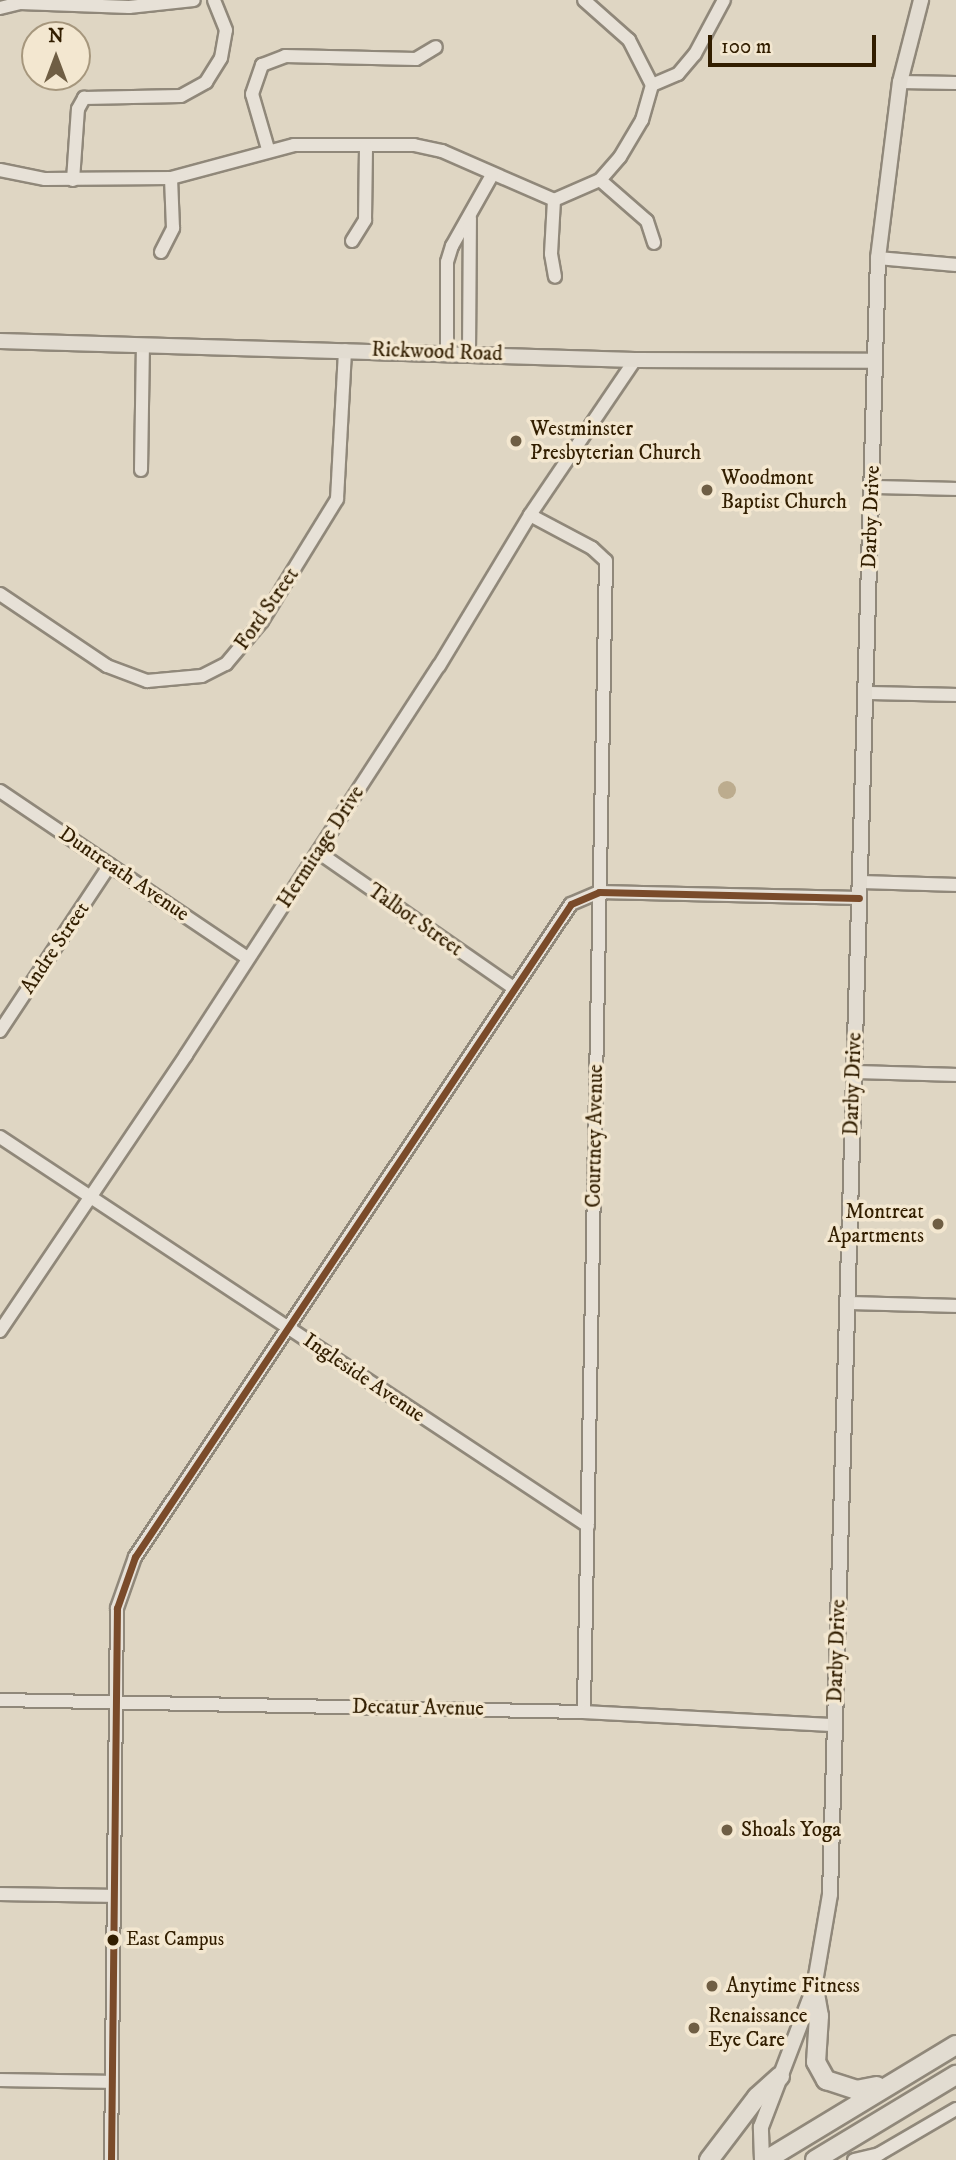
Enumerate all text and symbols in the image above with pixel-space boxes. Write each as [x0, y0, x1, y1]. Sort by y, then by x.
north arrow [21, 21, 91, 91]
scale bar [711, 21, 879, 65]
text: N [48, 25, 64, 48]
text: 100 m [721, 34, 772, 60]
street label: Rickwood Road [371, 337, 503, 367]
place label: Westminster Presbyterian Church [530, 416, 701, 466]
marker: Westminster Presbyterian Church [508, 433, 524, 449]
place label: Woodmont Baptist Church [721, 465, 847, 515]
street label: Darby Drive [857, 465, 885, 569]
marker: Woodmont Baptist Church [699, 482, 715, 498]
street label: Ford Street [230, 563, 304, 655]
street label: Hermitage Drive [272, 781, 370, 913]
street label: Duntreath Avenue [54, 821, 194, 927]
street label: Talbot Street [363, 878, 467, 962]
street label: Andre Street [15, 897, 95, 999]
street label: Darby Drive [839, 1032, 867, 1136]
street label: Courtney Avenue [581, 1064, 609, 1208]
place label: Montreat Apartments [828, 1199, 924, 1249]
marker: Montreat Apartments [930, 1216, 946, 1232]
street label: Ingleside Avenue [298, 1328, 430, 1428]
street label: Darby Drive [823, 1599, 851, 1703]
street label: Decatur Avenue [352, 1694, 484, 1722]
place label: Shoals Yoga [741, 1817, 841, 1843]
marker: Shoals Yoga [719, 1822, 735, 1838]
place label: East Campus [126, 1929, 224, 1951]
marker: East Campus [106, 1933, 120, 1947]
place label: Anytime Fitness [726, 1973, 860, 1999]
marker: Anytime Fitness [704, 1978, 720, 1994]
place label: Renaissance Eye Care [708, 2003, 807, 2053]
marker: Renaissance Eye Care [686, 2020, 702, 2036]

